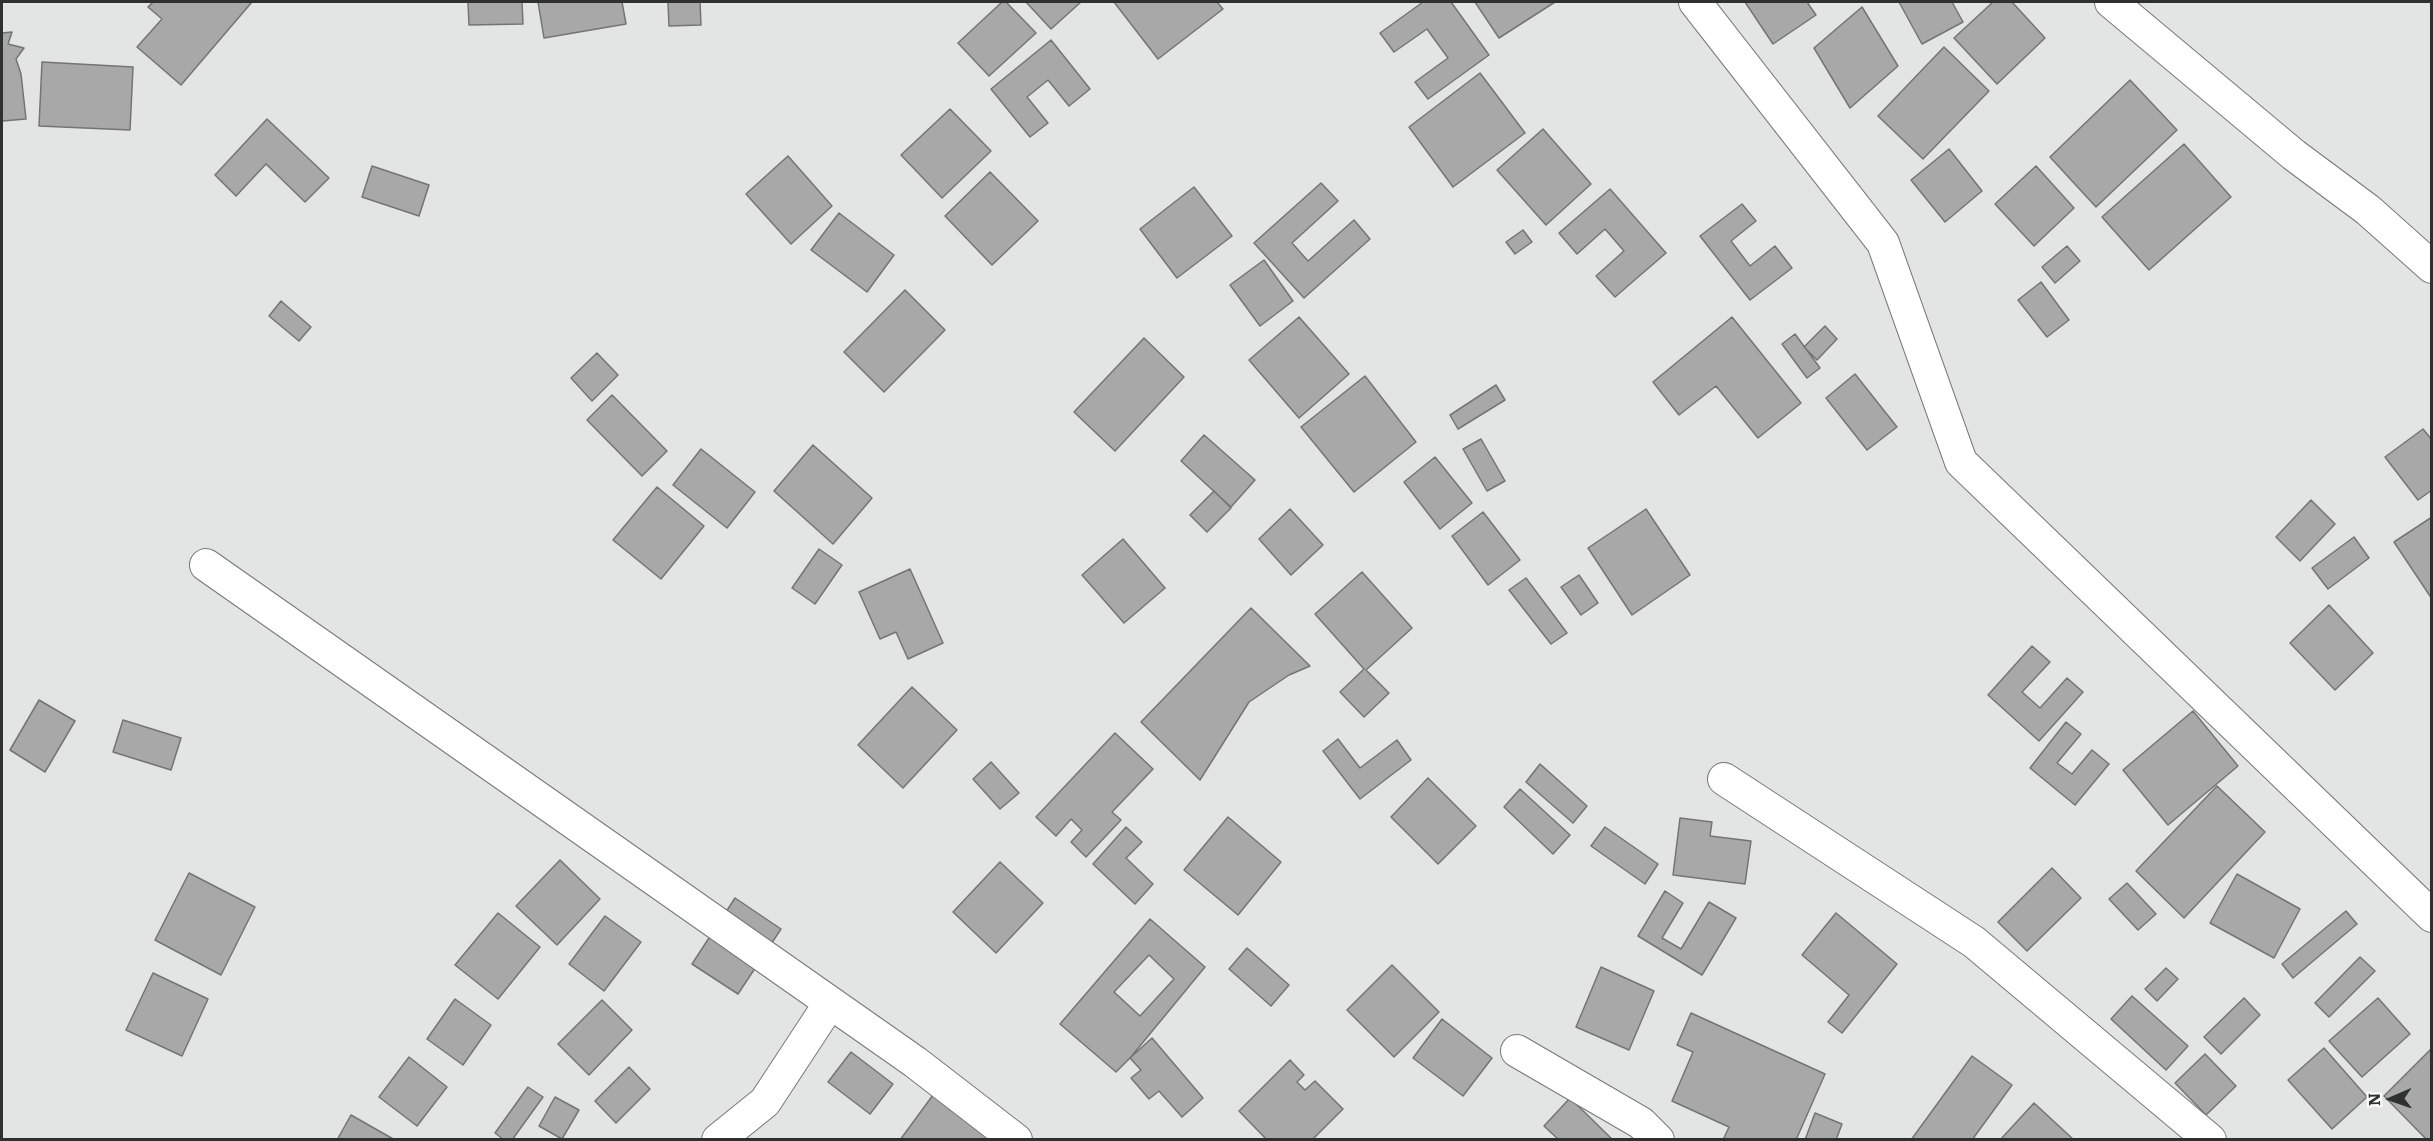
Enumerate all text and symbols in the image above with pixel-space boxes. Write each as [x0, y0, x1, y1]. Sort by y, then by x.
north arrow [2361, 1069, 2421, 1129]
text: N [2361, 1092, 2385, 1107]

